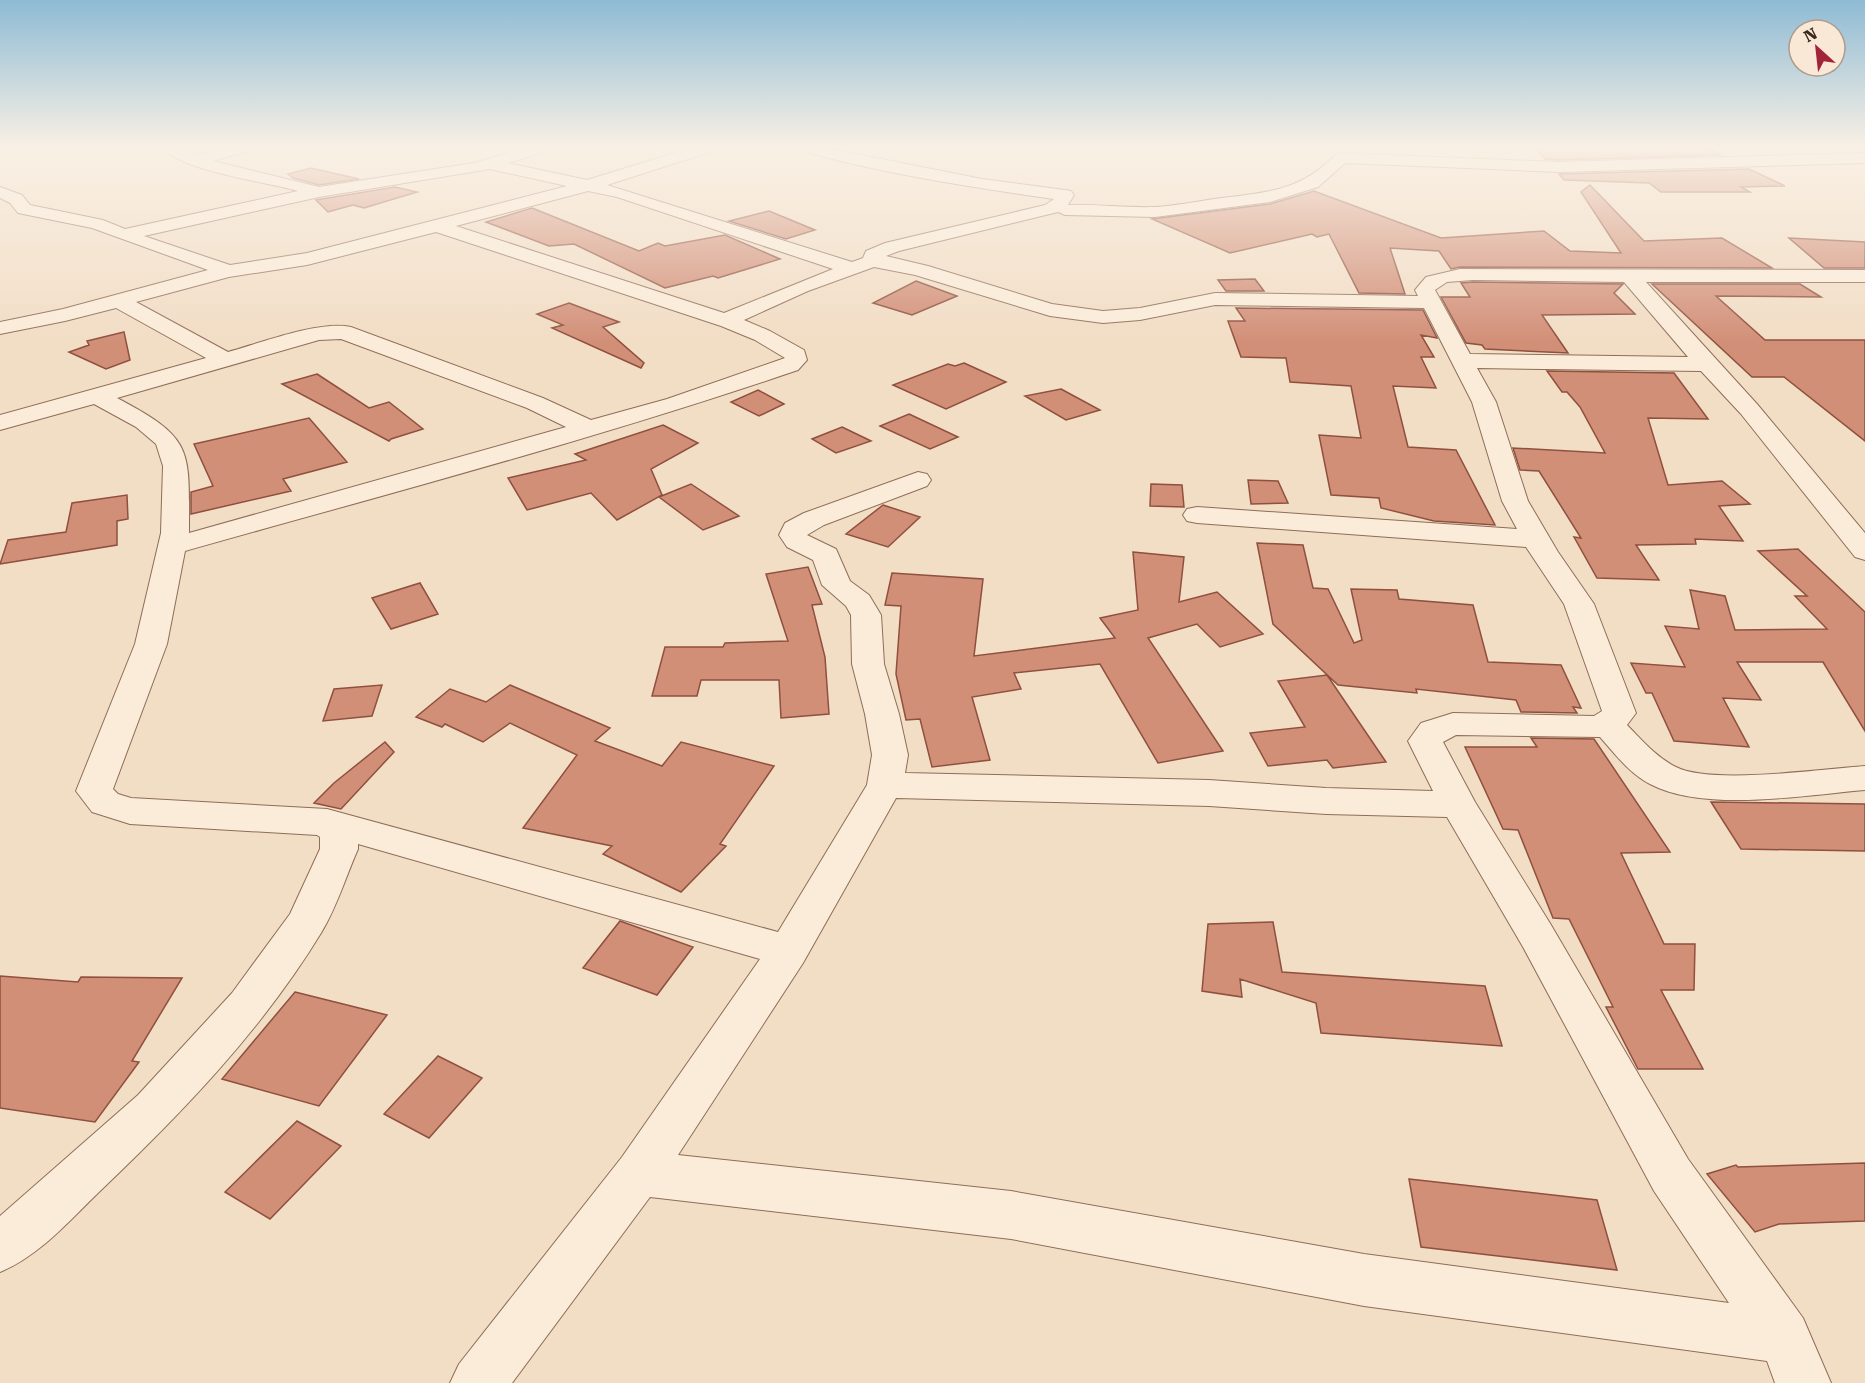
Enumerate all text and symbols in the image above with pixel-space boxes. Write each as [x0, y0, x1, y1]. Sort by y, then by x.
north arrow [1787, 18, 1847, 78]
text: N [1801, 24, 1820, 46]

